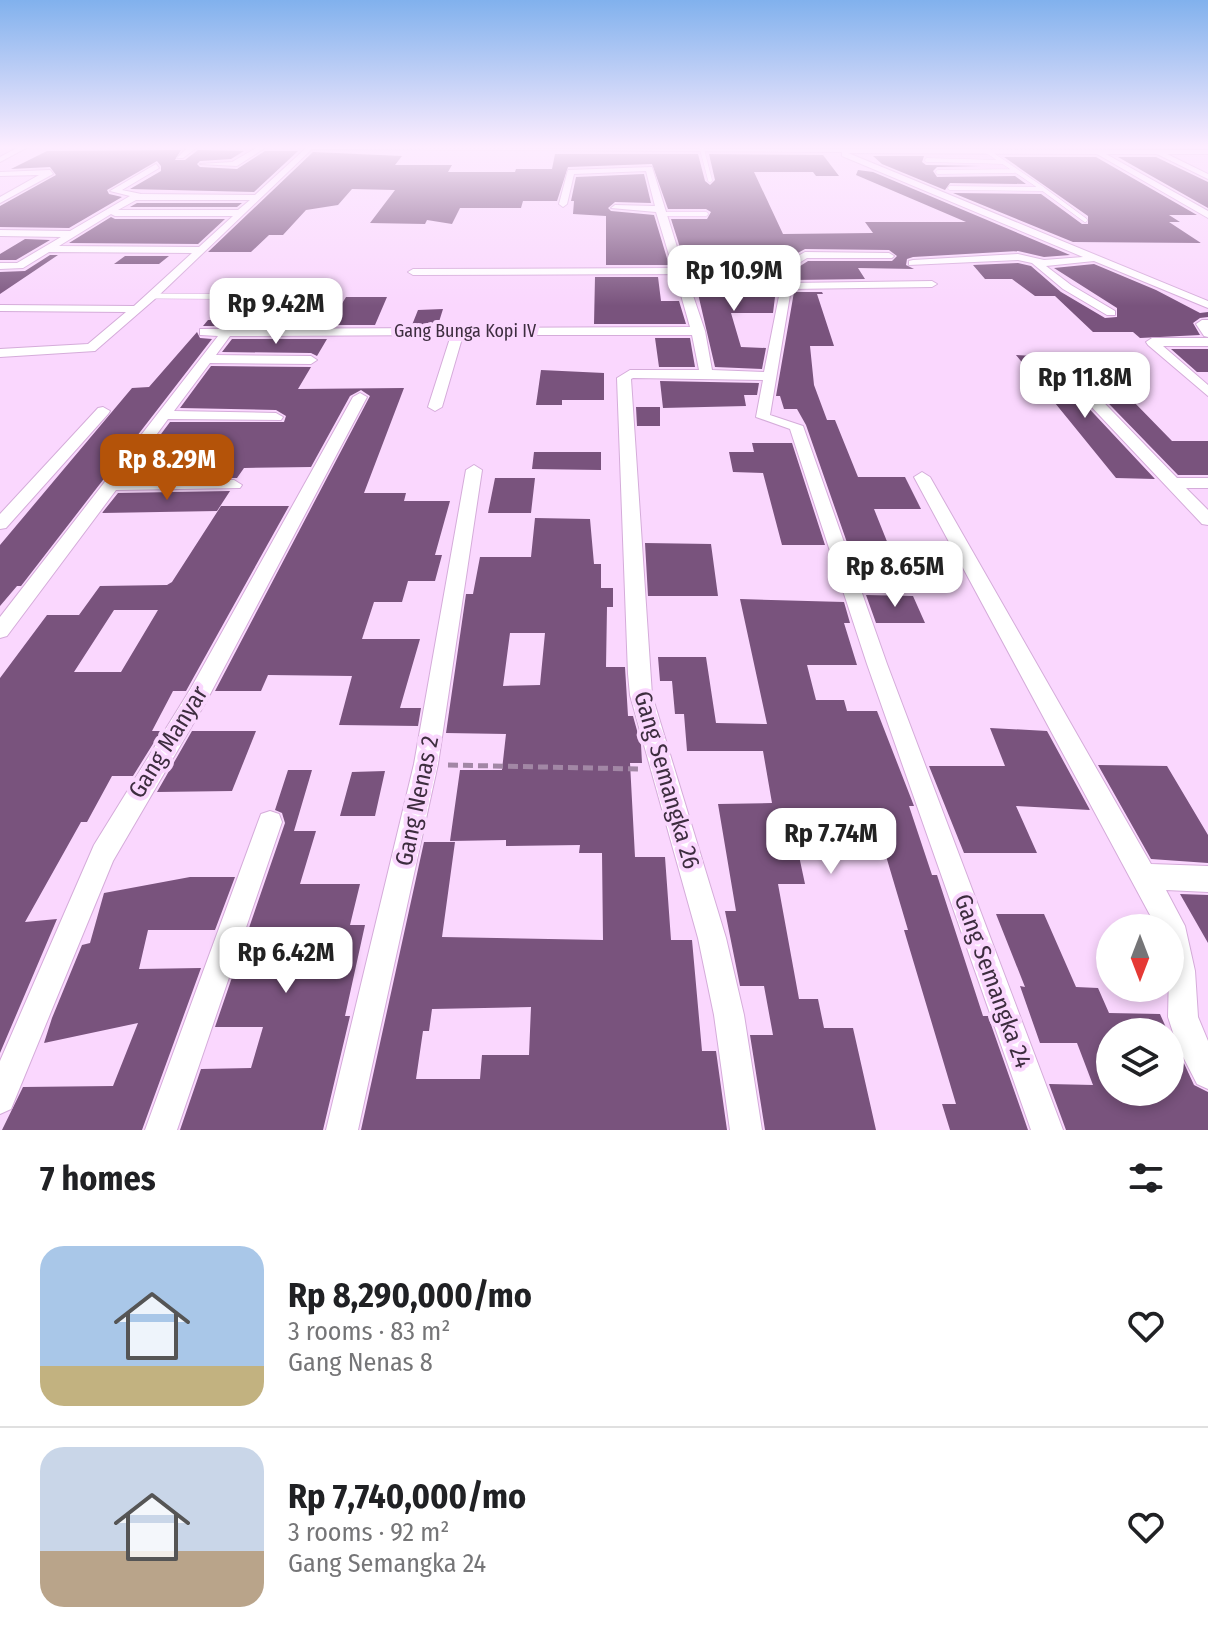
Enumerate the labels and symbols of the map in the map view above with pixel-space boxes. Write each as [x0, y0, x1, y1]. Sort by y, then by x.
pin: Rp 10.9M [651, 245, 817, 313]
pin: Rp 9.42M [193, 278, 359, 346]
street label: Gang Bunga Kopi IV [394, 320, 537, 342]
pin: Rp 11.8M [1002, 352, 1168, 420]
pin: Rp 8.29M [84, 434, 250, 502]
pin: Rp 8.65M [812, 541, 978, 609]
street label: Gang Manyar [123, 680, 214, 803]
street label: Gang Semangka 26 [628, 688, 706, 872]
street label: Gang Nenas 2 [390, 733, 444, 869]
pin: Rp 7.74M [748, 808, 914, 876]
street label: Gang Semangka 24 [949, 890, 1037, 1072]
north arrow [1096, 914, 1184, 1002]
pin: Rp 6.42M [203, 927, 369, 995]

